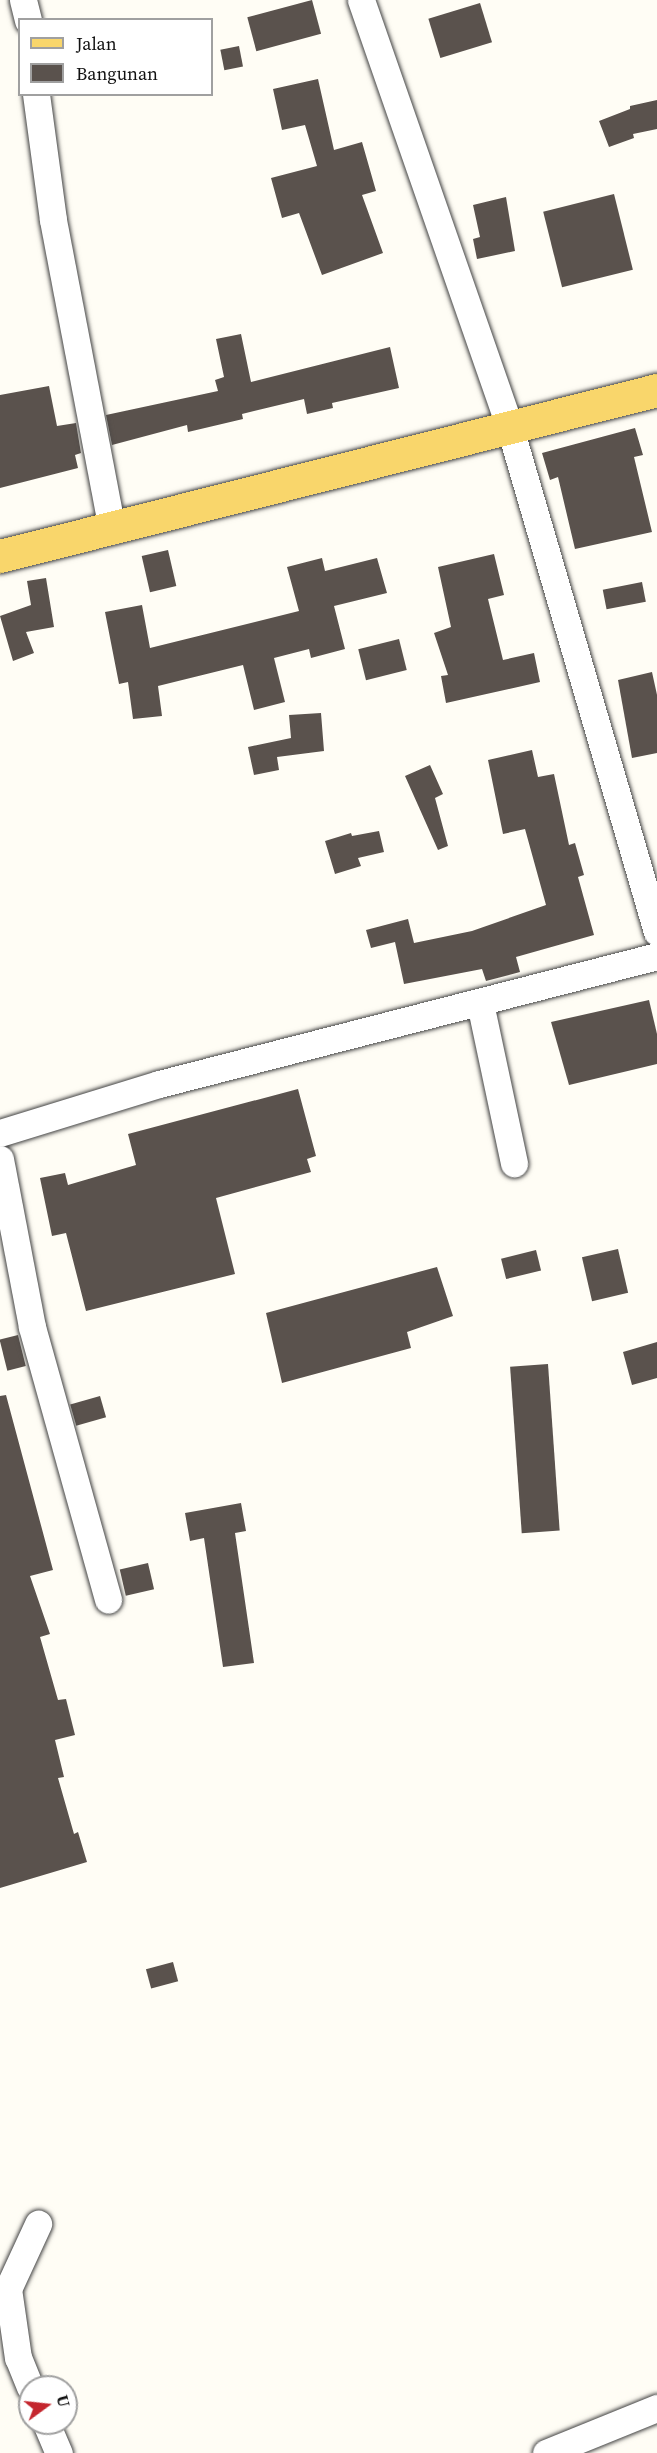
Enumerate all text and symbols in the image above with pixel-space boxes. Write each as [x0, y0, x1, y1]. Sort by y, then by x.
legend [18, 18, 213, 96]
text: Jalan [76, 31, 117, 56]
text: Bangunan [76, 61, 158, 86]
north arrow [18, 2375, 78, 2435]
text: U [51, 2392, 76, 2409]

